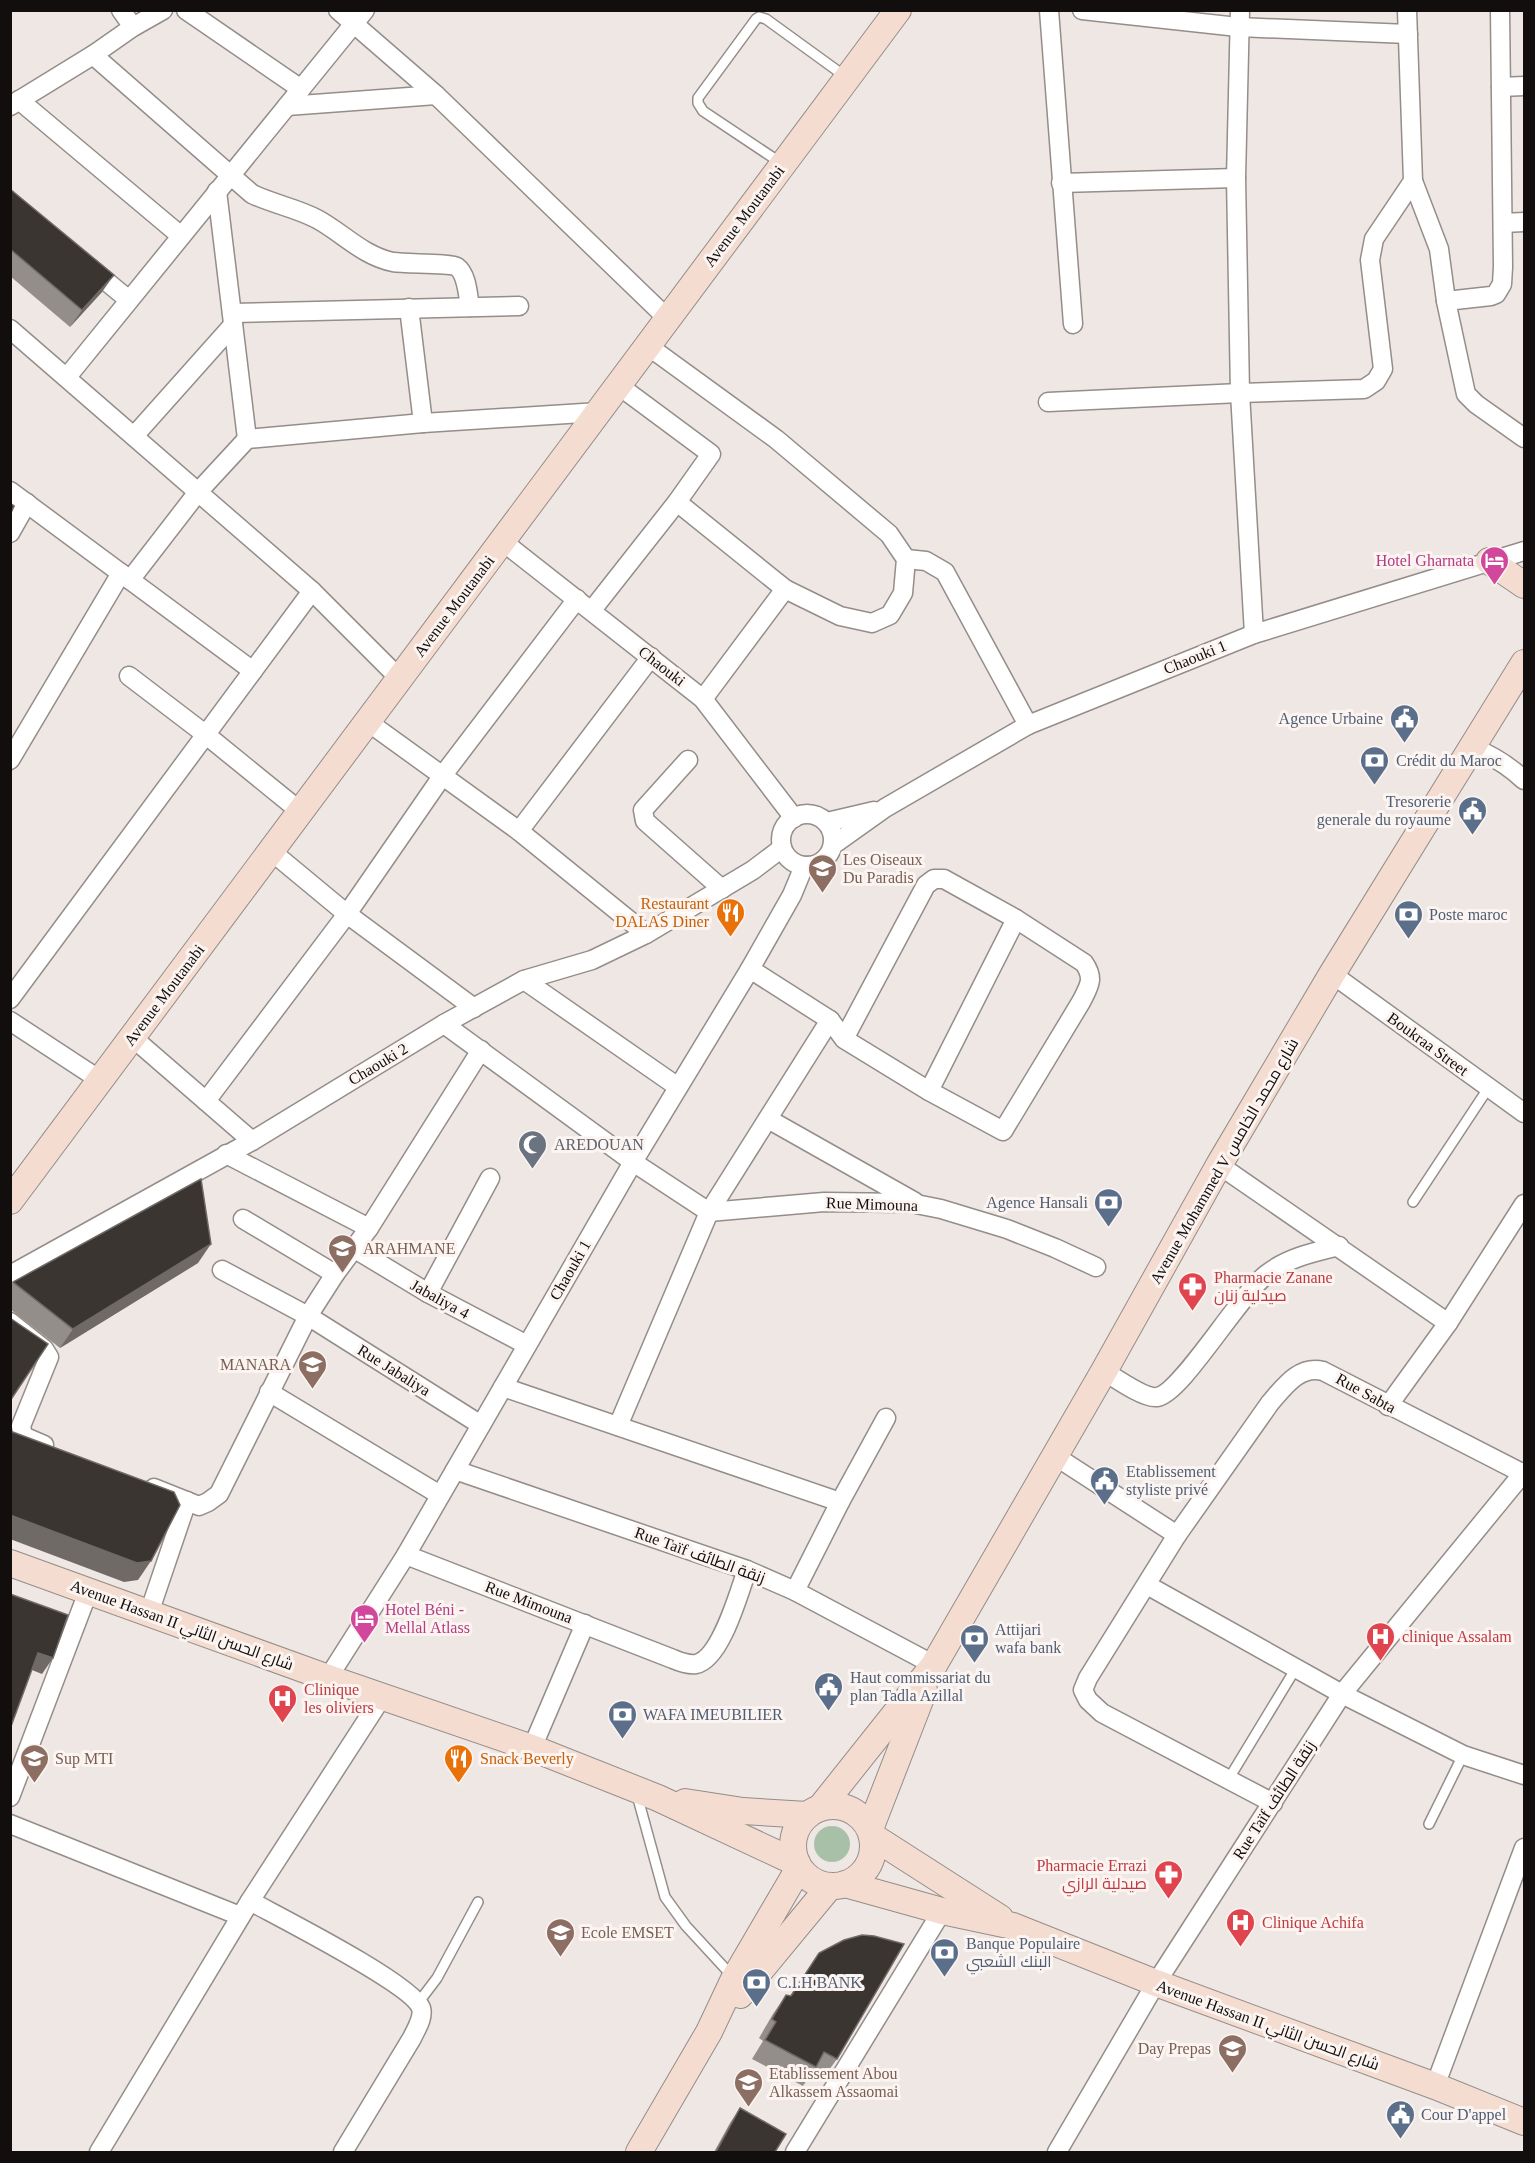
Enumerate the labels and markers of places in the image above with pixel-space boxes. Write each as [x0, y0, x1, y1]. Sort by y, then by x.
hotel icon: Hotel Gharnata [1479, 544, 1511, 586]
place label: Hotel Gharnata [1376, 552, 1474, 569]
public building icon: Agence Urbaine [1388, 702, 1420, 744]
place label: Agence Urbaine [1279, 710, 1383, 728]
bank icon: Crédit du Maroc [1359, 744, 1391, 786]
place label: Crédit du Maroc [1396, 752, 1502, 769]
place label: Tresorerie generale du royaume [1317, 793, 1451, 829]
public building icon: Tresorerie generale du royaume [1456, 794, 1488, 836]
place label: Les Oiseaux Du Paradis [843, 851, 923, 886]
school or university icon: Les Oiseaux Du Paradis [806, 852, 838, 894]
place label: Restaurant DALAS Diner [615, 895, 710, 930]
restaurant icon: Restaurant DALAS Diner [714, 896, 746, 938]
bank icon: Poste maroc [1392, 898, 1424, 940]
place label: Poste maroc [1429, 906, 1508, 923]
mosque icon: AREDOUAN [517, 1128, 549, 1170]
place label: AREDOUAN [554, 1136, 644, 1153]
bank icon: Agence Hansali [1093, 1186, 1125, 1228]
place label: Agence Hansali [986, 1194, 1089, 1212]
school or university icon: ARAHMANE [326, 1232, 358, 1274]
place label: ARAHMANE [363, 1240, 455, 1257]
place label: Pharmacie Zanane صيدلية زنان [1214, 1269, 1333, 1306]
pharmacy icon: Pharmacie Zanane صيدلية زنان [1177, 1270, 1209, 1312]
school or university icon: MANARA [296, 1348, 328, 1390]
place label: MANARA [220, 1356, 291, 1373]
place label: Etablissement styliste privé [1126, 1463, 1216, 1499]
public building icon: Etablissement styliste privé [1089, 1464, 1121, 1506]
place label: Hotel Béni - Mellal Atlass [385, 1601, 470, 1636]
hotel icon: Hotel Béni - Mellal Atlass [348, 1602, 380, 1644]
hospital icon: clinique Assalam [1365, 1620, 1397, 1662]
place label: Attijari wafa bank [995, 1621, 1061, 1656]
bank icon: Attijari wafa bank [958, 1622, 990, 1664]
place label: clinique Assalam [1402, 1628, 1512, 1646]
place label: Haut commissariat du plan Tadla Azillal [850, 1669, 990, 1705]
public building icon: Haut commissariat du plan Tadla Azillal [813, 1670, 845, 1712]
place label: Clinique les oliviers [304, 1681, 374, 1716]
hospital icon: Clinique les oliviers [267, 1682, 299, 1724]
bank icon: WAFA IMEUBILIER [606, 1698, 638, 1740]
place label: WAFA IMEUBILIER [643, 1706, 783, 1723]
school or university icon: Sup MTI [18, 1742, 50, 1784]
restaurant icon: Snack Beverly [443, 1742, 475, 1784]
place label: Sup MTI [55, 1750, 113, 1768]
place label: Snack Beverly [480, 1750, 574, 1768]
place label: Pharmacie Errazi صيدلية الرازي [1036, 1857, 1148, 1897]
pharmacy icon: Pharmacie Errazi صيدلية الرازي [1152, 1858, 1184, 1900]
hospital icon: Clinique Achifa [1225, 1906, 1257, 1948]
place label: Clinique Achifa [1262, 1914, 1364, 1932]
school or university icon: Ecole EMSET [544, 1916, 576, 1958]
place label: Ecole EMSET [581, 1924, 674, 1941]
place label: Banque Populaire البنك الشعبي [966, 1935, 1080, 1975]
bank icon: Banque Populaire البنك الشعبي [929, 1936, 961, 1978]
bank icon: C.I.H BANK [740, 1966, 772, 2008]
place label: C.I.H BANK [777, 1974, 862, 1991]
school or university icon: Day Prepas [1216, 2032, 1248, 2074]
place label: Day Prepas [1138, 2040, 1211, 2058]
place label: Etablissement Abou Alkassem Assaomai [769, 2065, 899, 2100]
school or university icon: Etablissement Abou Alkassem Assaomai [732, 2066, 764, 2108]
public building icon: Cour D'appel [1384, 2098, 1416, 2140]
place label: Cour D'appel [1421, 2106, 1507, 2124]

